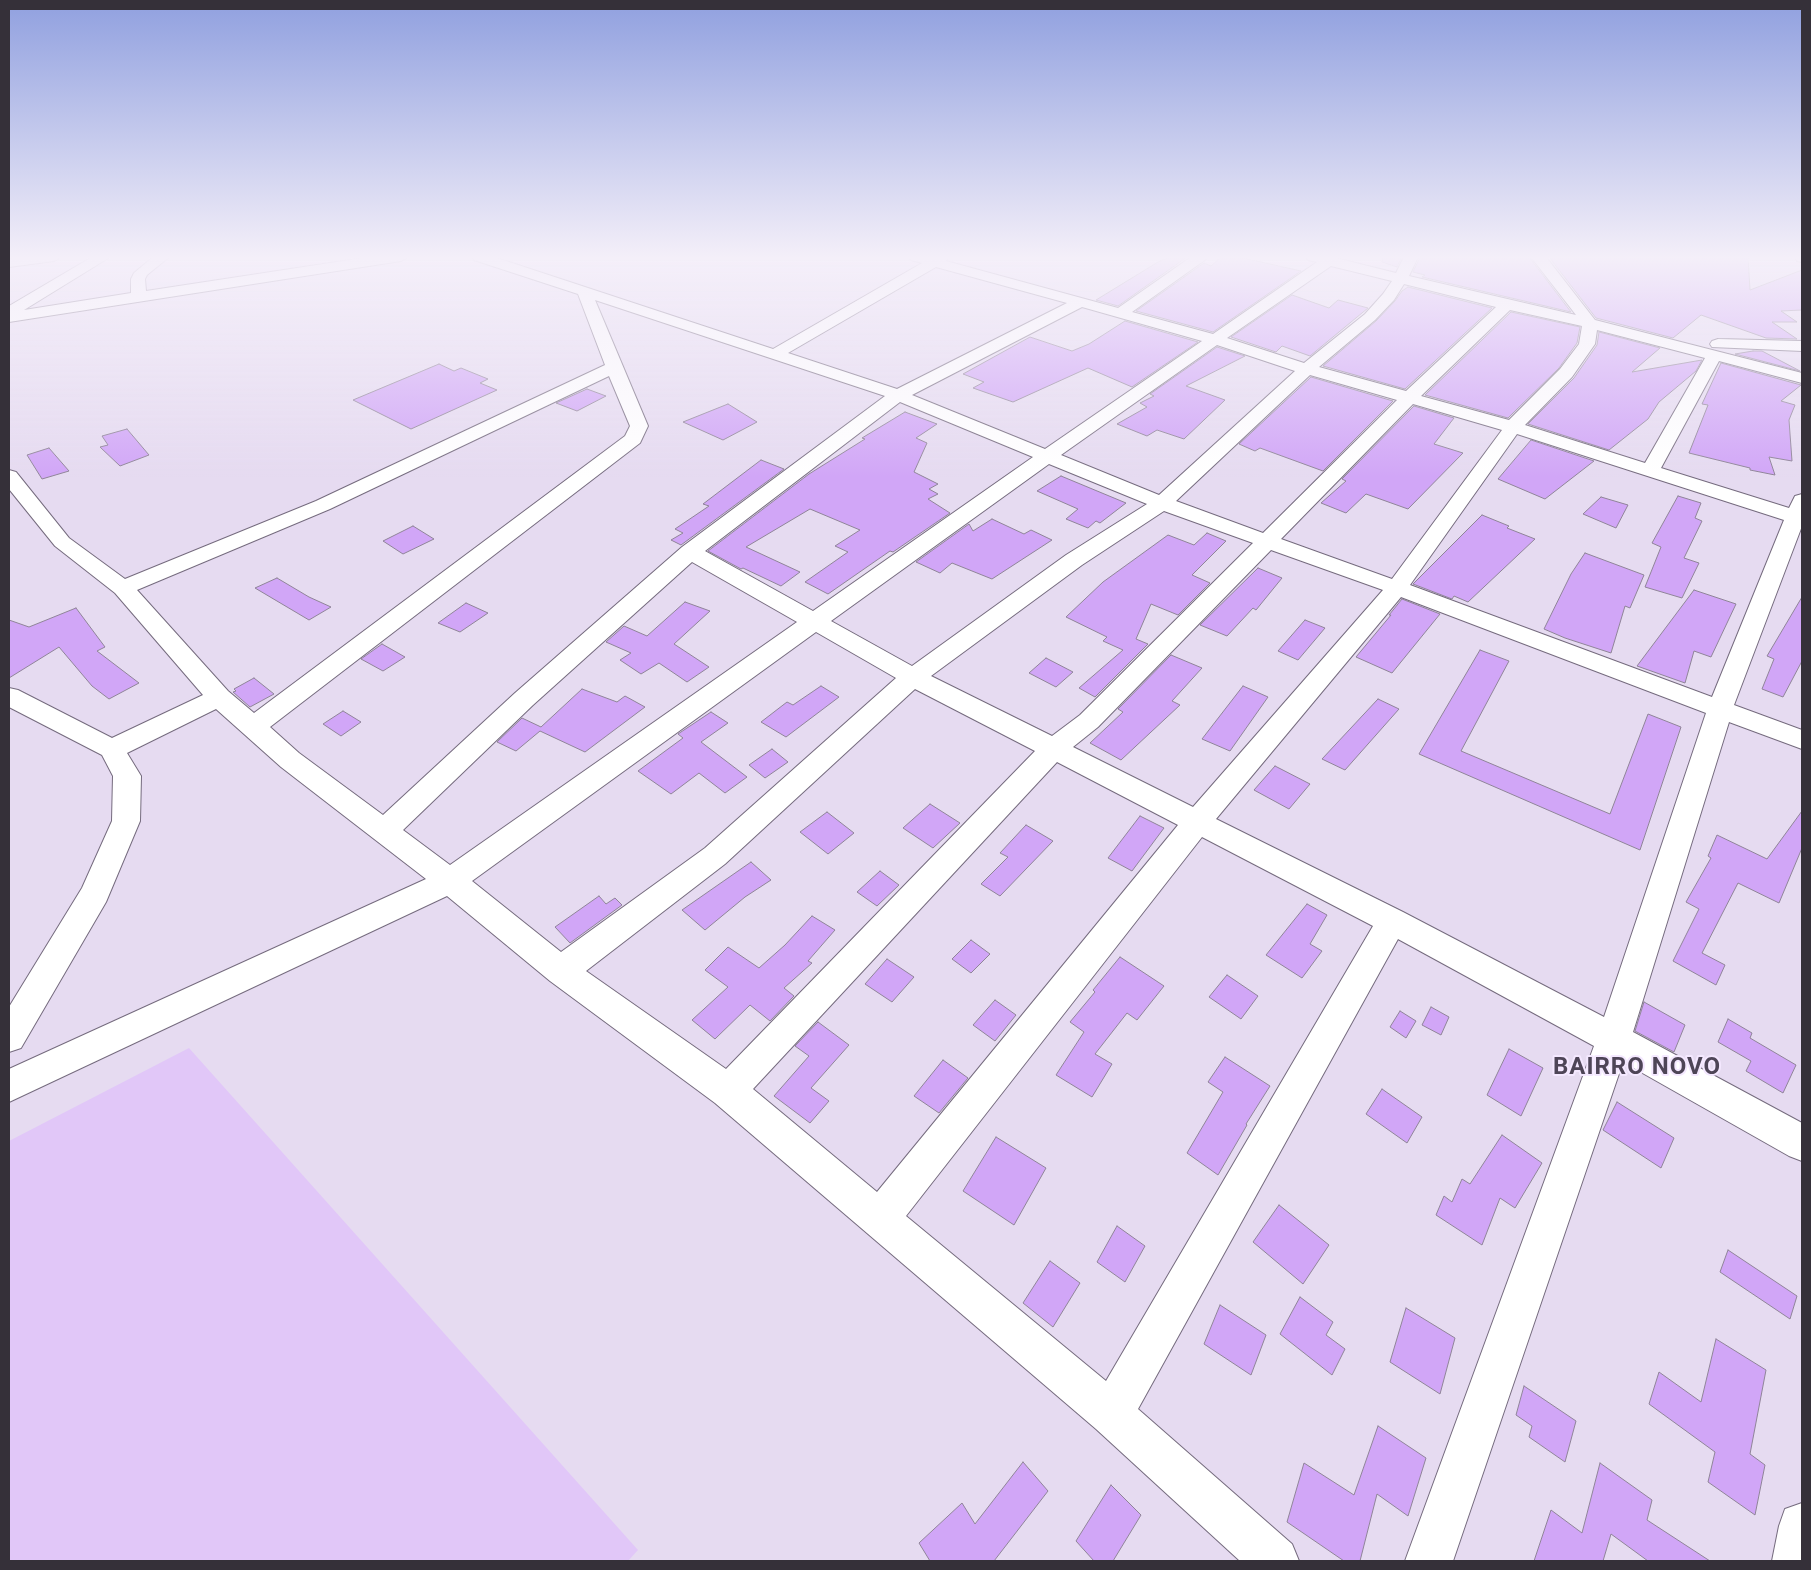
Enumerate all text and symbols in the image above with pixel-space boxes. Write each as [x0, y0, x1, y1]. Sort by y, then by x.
district label: BAIRRO NOVO [1552, 1054, 1722, 1082]

